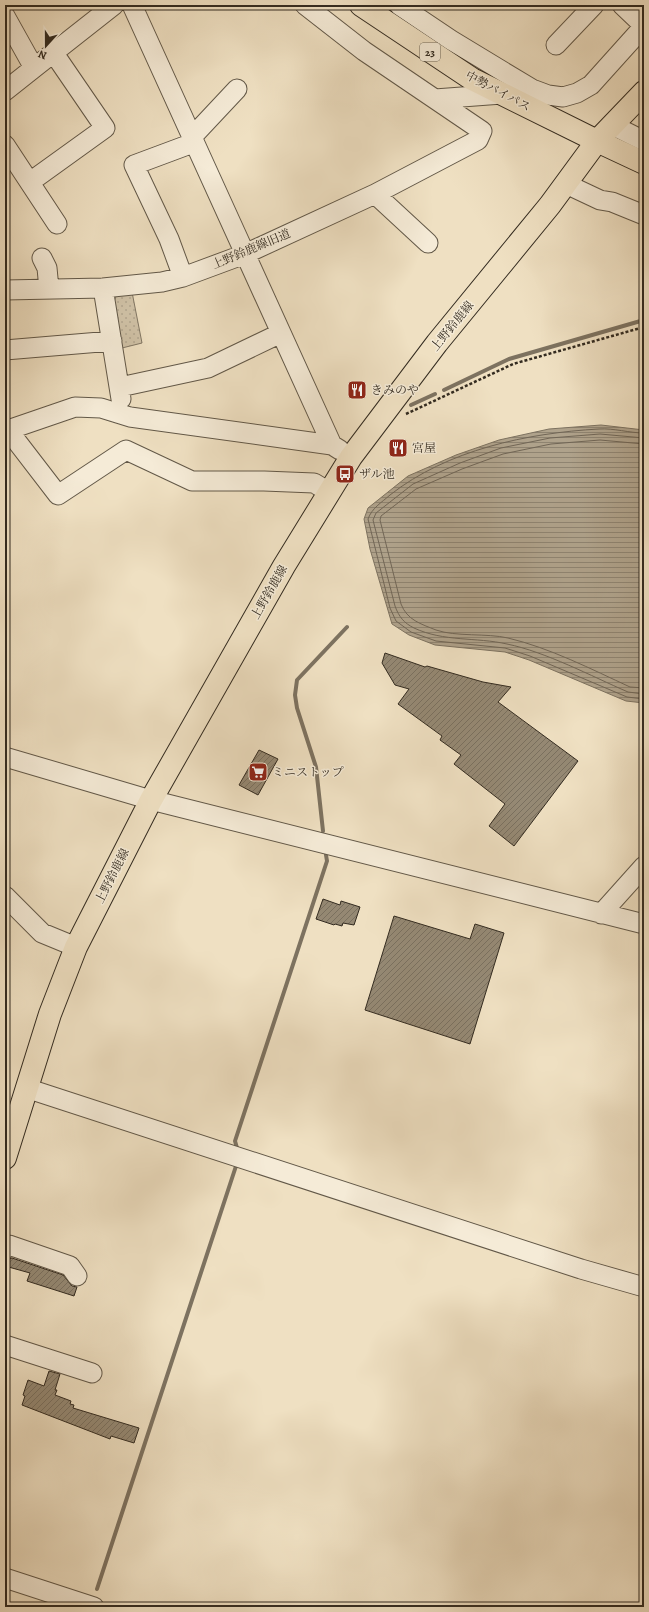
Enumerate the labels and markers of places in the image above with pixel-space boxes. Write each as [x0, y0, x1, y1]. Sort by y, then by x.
restaurant icon: きみのや [346, 379, 368, 401]
place label: きみのや [371, 382, 419, 398]
restaurant icon: 宮屋 [387, 437, 409, 459]
place label: 宮屋 [412, 440, 436, 456]
bus stop icon: ザル池 [334, 463, 356, 485]
place label: ザル池 [359, 466, 394, 482]
supermarket icon: ミニストップ [247, 761, 269, 783]
place label: ミニストップ [272, 764, 344, 780]

